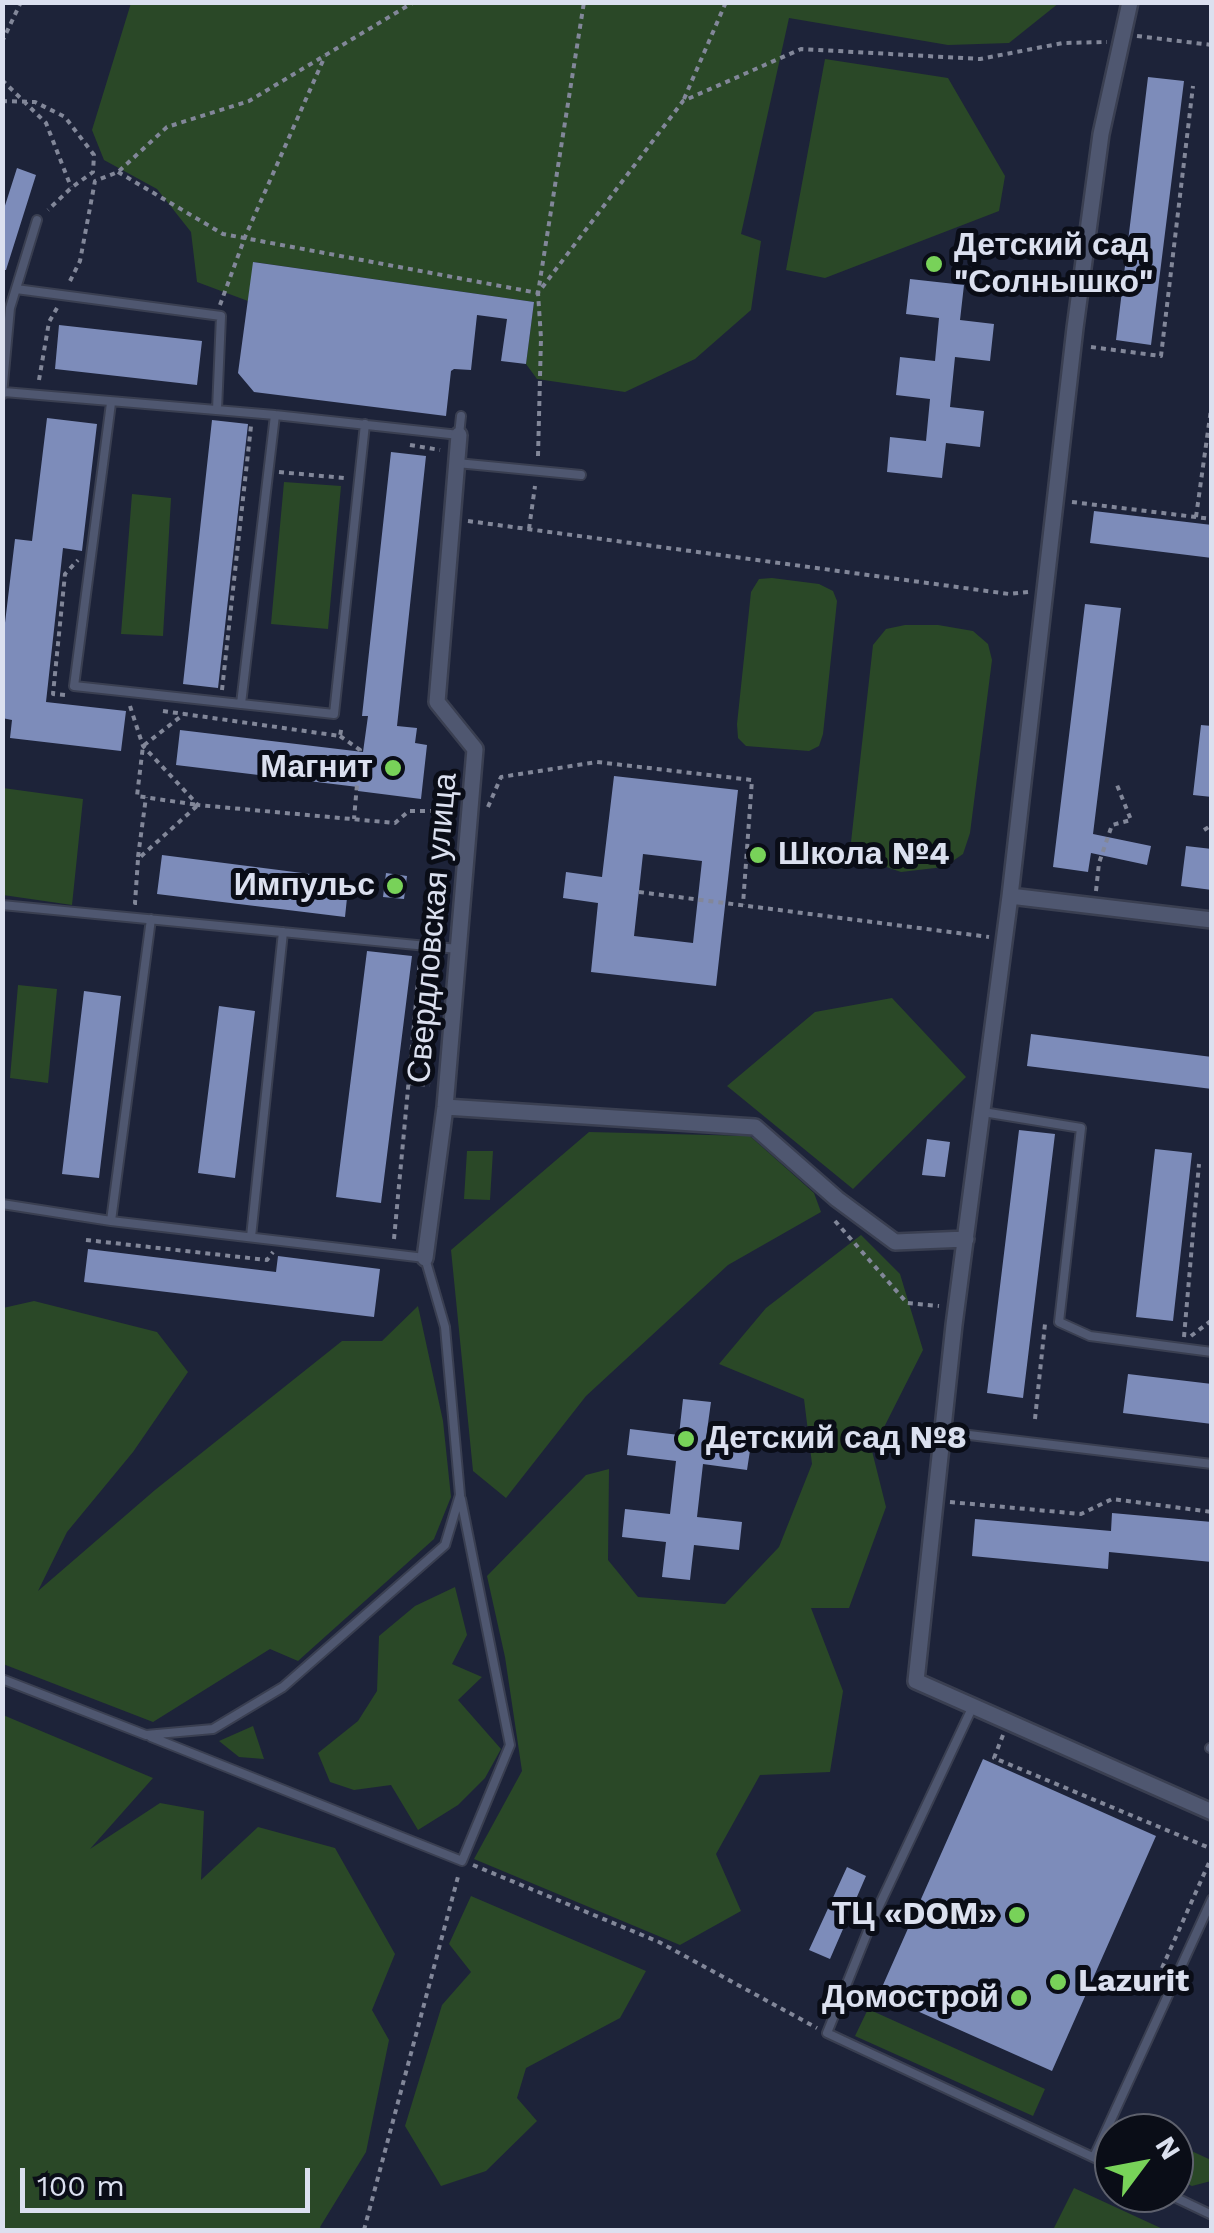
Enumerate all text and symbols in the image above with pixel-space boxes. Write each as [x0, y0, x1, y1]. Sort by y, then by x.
place label: Детский сад "Солнышко" [954, 227, 1153, 302]
marker: Детский сад "Солнышко" [923, 253, 945, 275]
place label: Магнит [260, 749, 373, 787]
marker: Магнит [382, 757, 404, 779]
street label: Свердловская улица [400, 771, 466, 1085]
place label: Школа №4 [778, 836, 950, 874]
marker: Школа №4 [747, 844, 769, 866]
place label: Импульс [234, 867, 375, 905]
marker: Импульс [384, 875, 406, 897]
place label: Детский сад №8 [706, 1420, 967, 1458]
marker: Детский сад №8 [675, 1428, 697, 1450]
place label: ТЦ «DOM» [832, 1896, 997, 1934]
marker: ТЦ «DOM» [1006, 1904, 1028, 1926]
place label: Lazurit [1078, 1963, 1189, 2001]
marker: Lazurit [1047, 1971, 1069, 1993]
place label: Домострой [822, 1979, 999, 2017]
marker: Домострой [1008, 1987, 1030, 2009]
north arrow [1094, 2113, 1194, 2213]
text: N [1149, 2130, 1188, 2165]
scale bar [25, 2148, 315, 2210]
text: 100 m [37, 2168, 125, 2203]

